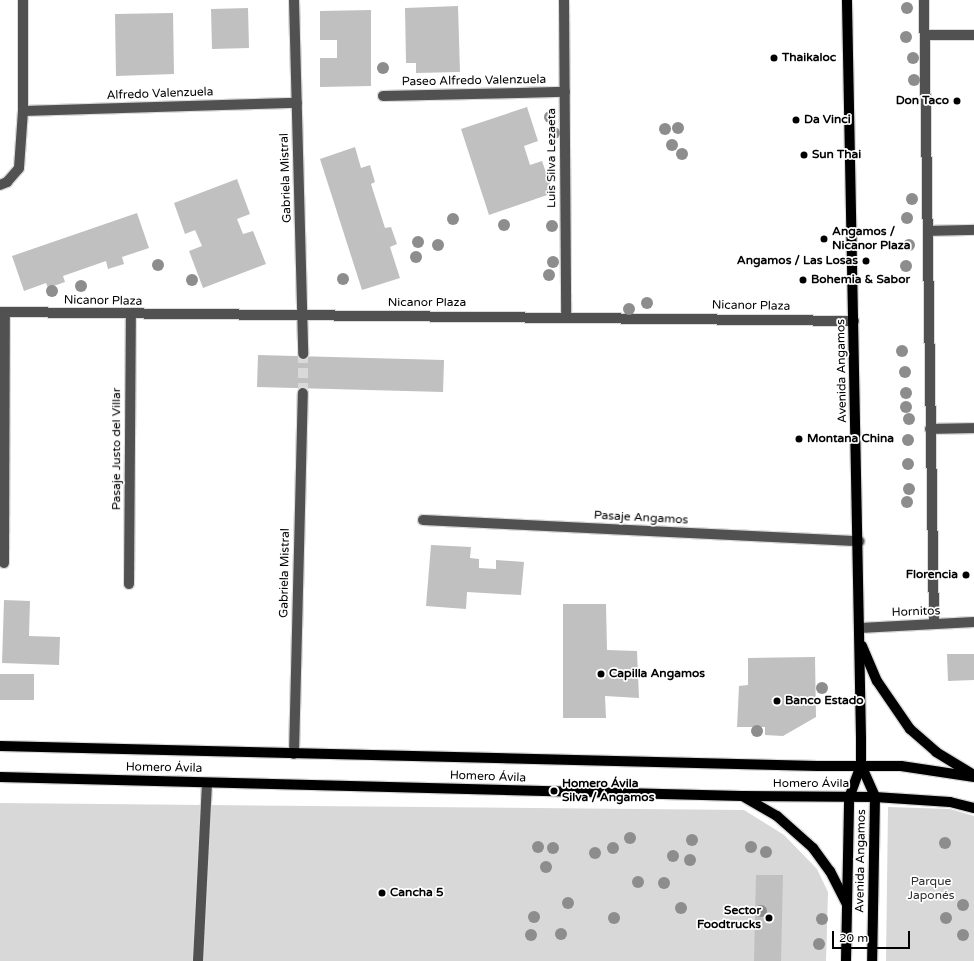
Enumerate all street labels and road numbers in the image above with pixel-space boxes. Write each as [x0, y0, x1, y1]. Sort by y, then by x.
street label: Paseo Alfredo Valenzuela [402, 73, 546, 89]
street label: Alfredo Valenzuela [106, 85, 214, 103]
street label: Luis Silva Lezaeta [545, 108, 559, 208]
street label: Gabriela Mistral [277, 133, 295, 223]
street label: Nicanor Plaza [64, 293, 142, 309]
street label: Nicanor Plaza [388, 296, 466, 310]
street label: Nicanor Plaza [712, 298, 790, 314]
street label: Avenida Angamos [834, 319, 850, 423]
street label: Pasaje Justo del Villar [110, 388, 124, 510]
street label: Pasaje Angamos [593, 508, 689, 528]
street label: Gabriela Mistral [277, 528, 293, 618]
street label: Hornitos [891, 604, 941, 620]
street label: Homero Ávila [126, 760, 202, 776]
street label: Homero Ávila [450, 768, 526, 786]
street label: Homero Ávila [773, 777, 849, 791]
street label: Avenida Angamos [853, 809, 869, 913]

